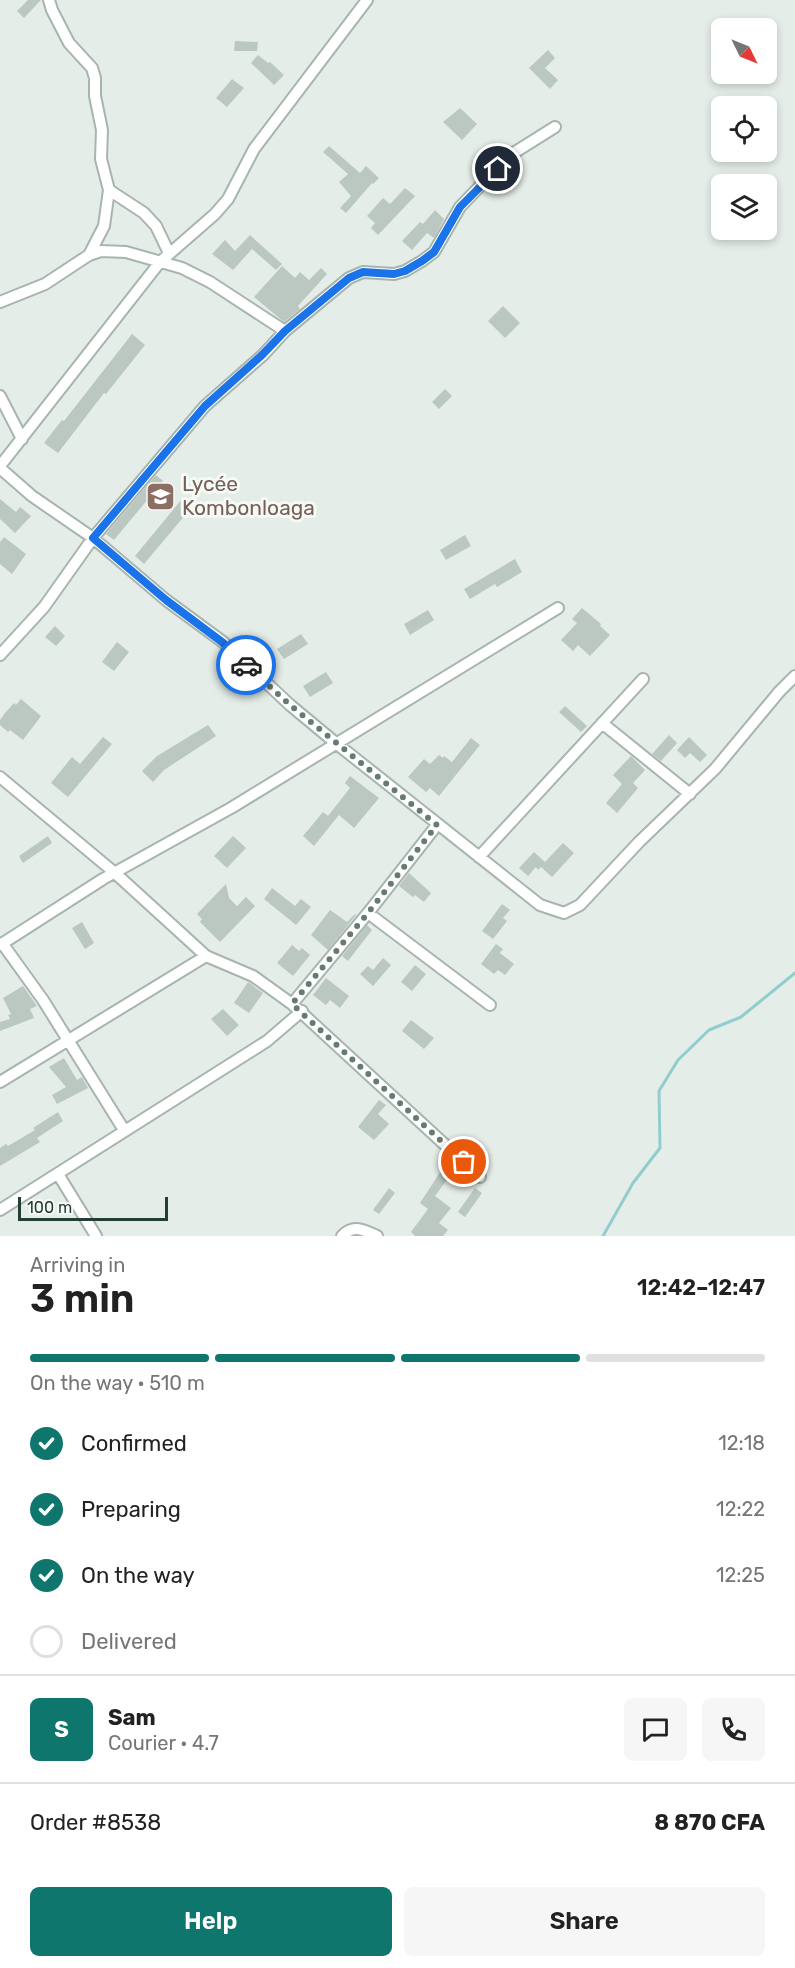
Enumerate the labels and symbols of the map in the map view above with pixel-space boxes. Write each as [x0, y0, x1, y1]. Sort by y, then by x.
north arrow [711, 18, 777, 84]
pin [472, 143, 523, 194]
place label: Lycée Kombonloaga [182, 471, 315, 520]
school or university icon: Lycée Kombonloaga [145, 480, 177, 512]
courier [216, 635, 276, 695]
pin [438, 1136, 489, 1187]
scale bar [18, 1194, 168, 1222]

